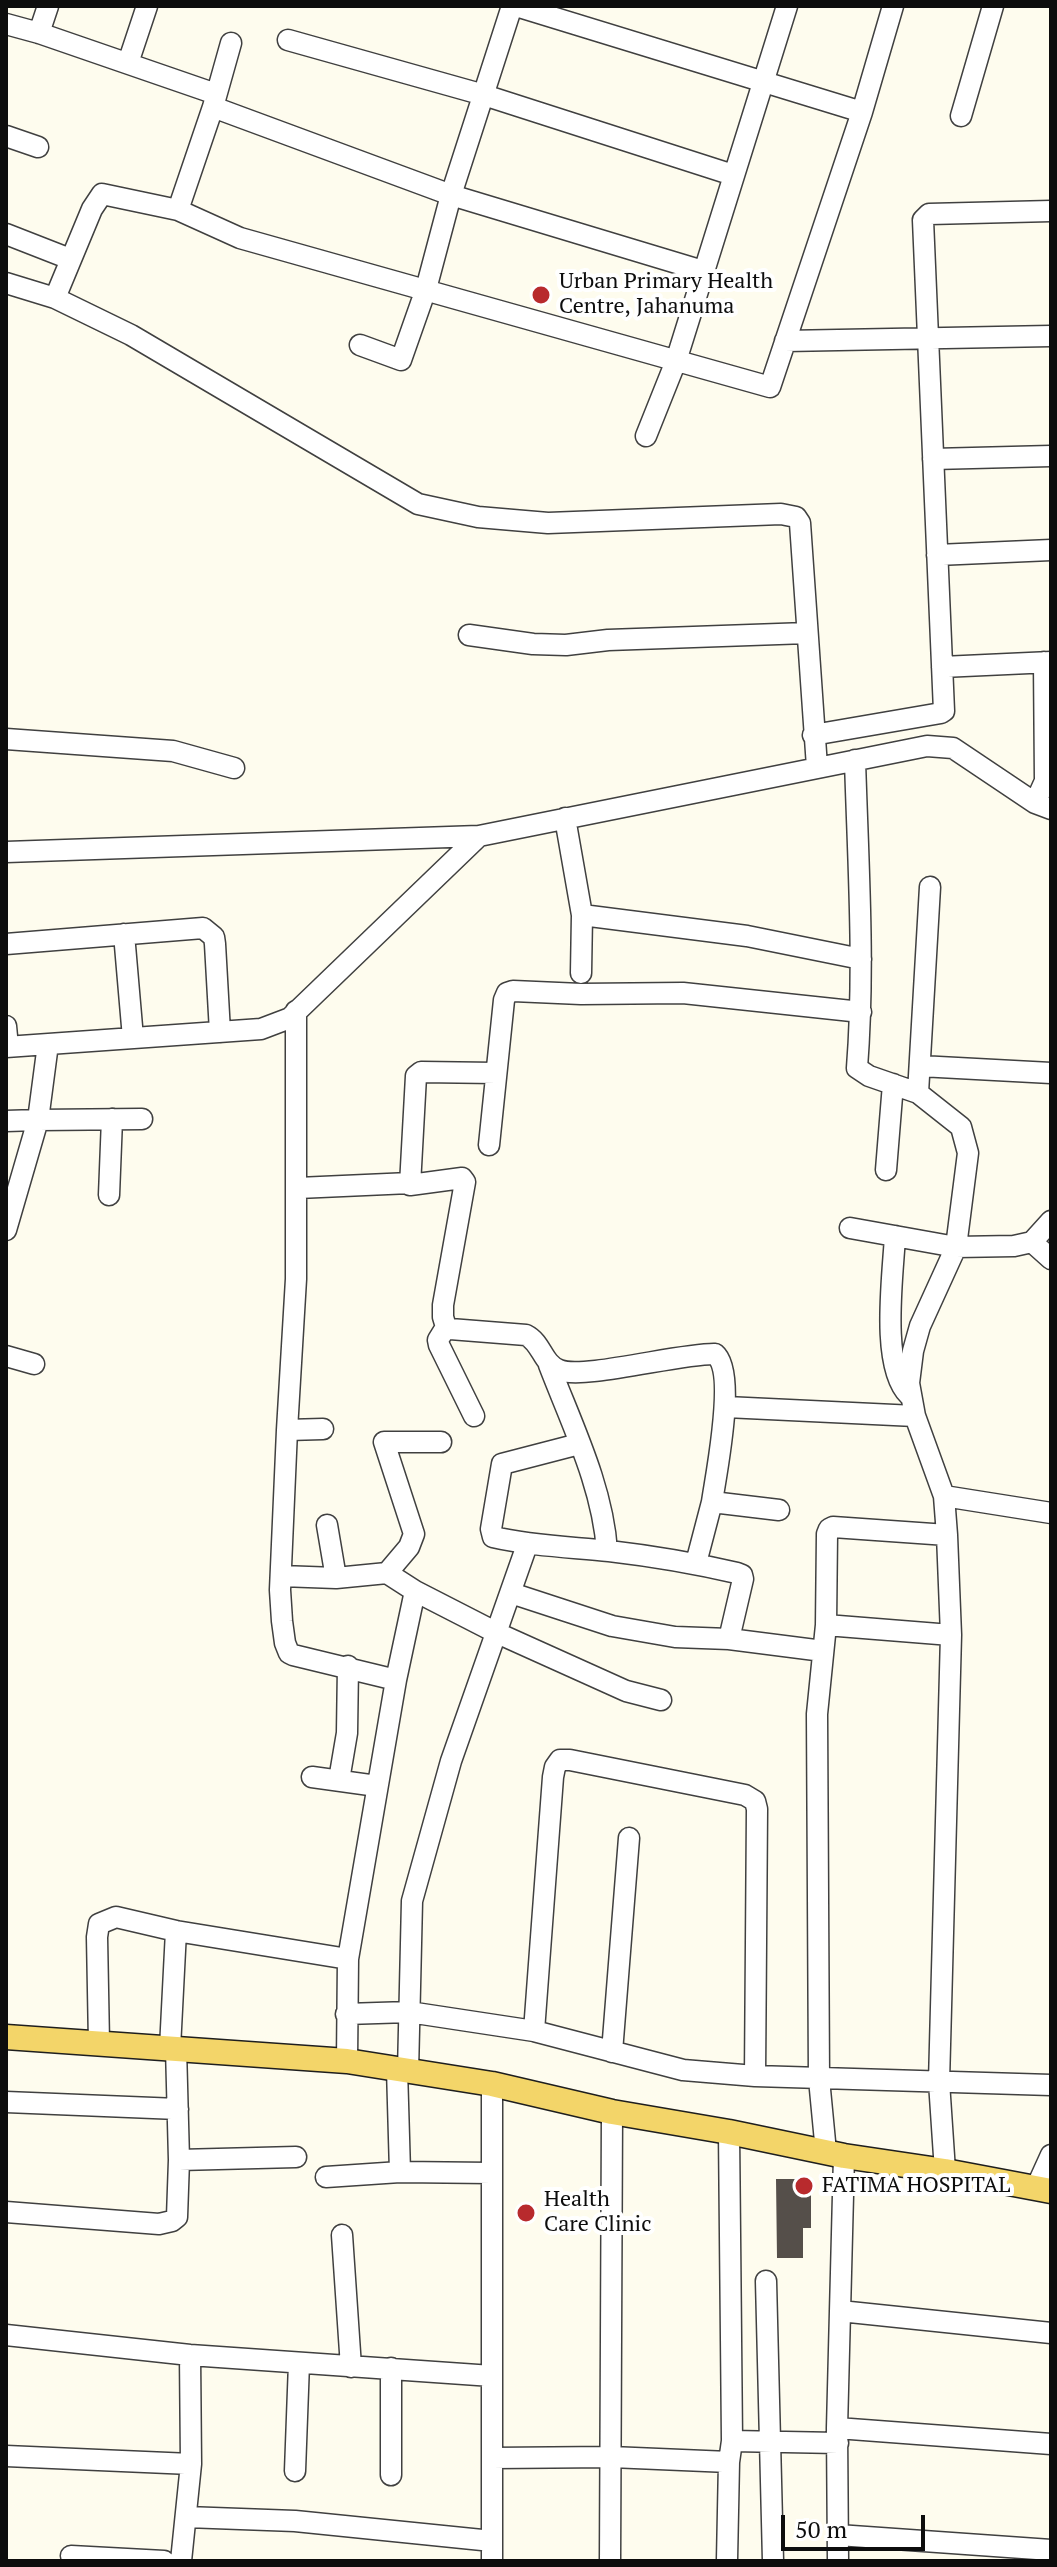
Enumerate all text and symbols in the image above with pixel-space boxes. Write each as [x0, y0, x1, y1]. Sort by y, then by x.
place label: Urban Primary Health Centre, Jahanuma [559, 269, 773, 320]
marker: Urban Primary Health Centre, Jahanuma [530, 284, 552, 306]
place label: FATIMA HOSPITAL [822, 2173, 1010, 2199]
marker: FATIMA HOSPITAL [793, 2175, 815, 2197]
place label: Health Care Clinic [544, 2187, 651, 2238]
marker: Health Care Clinic [515, 2202, 537, 2224]
scale bar [785, 2499, 929, 2549]
text: 50 m [795, 2513, 847, 2545]

